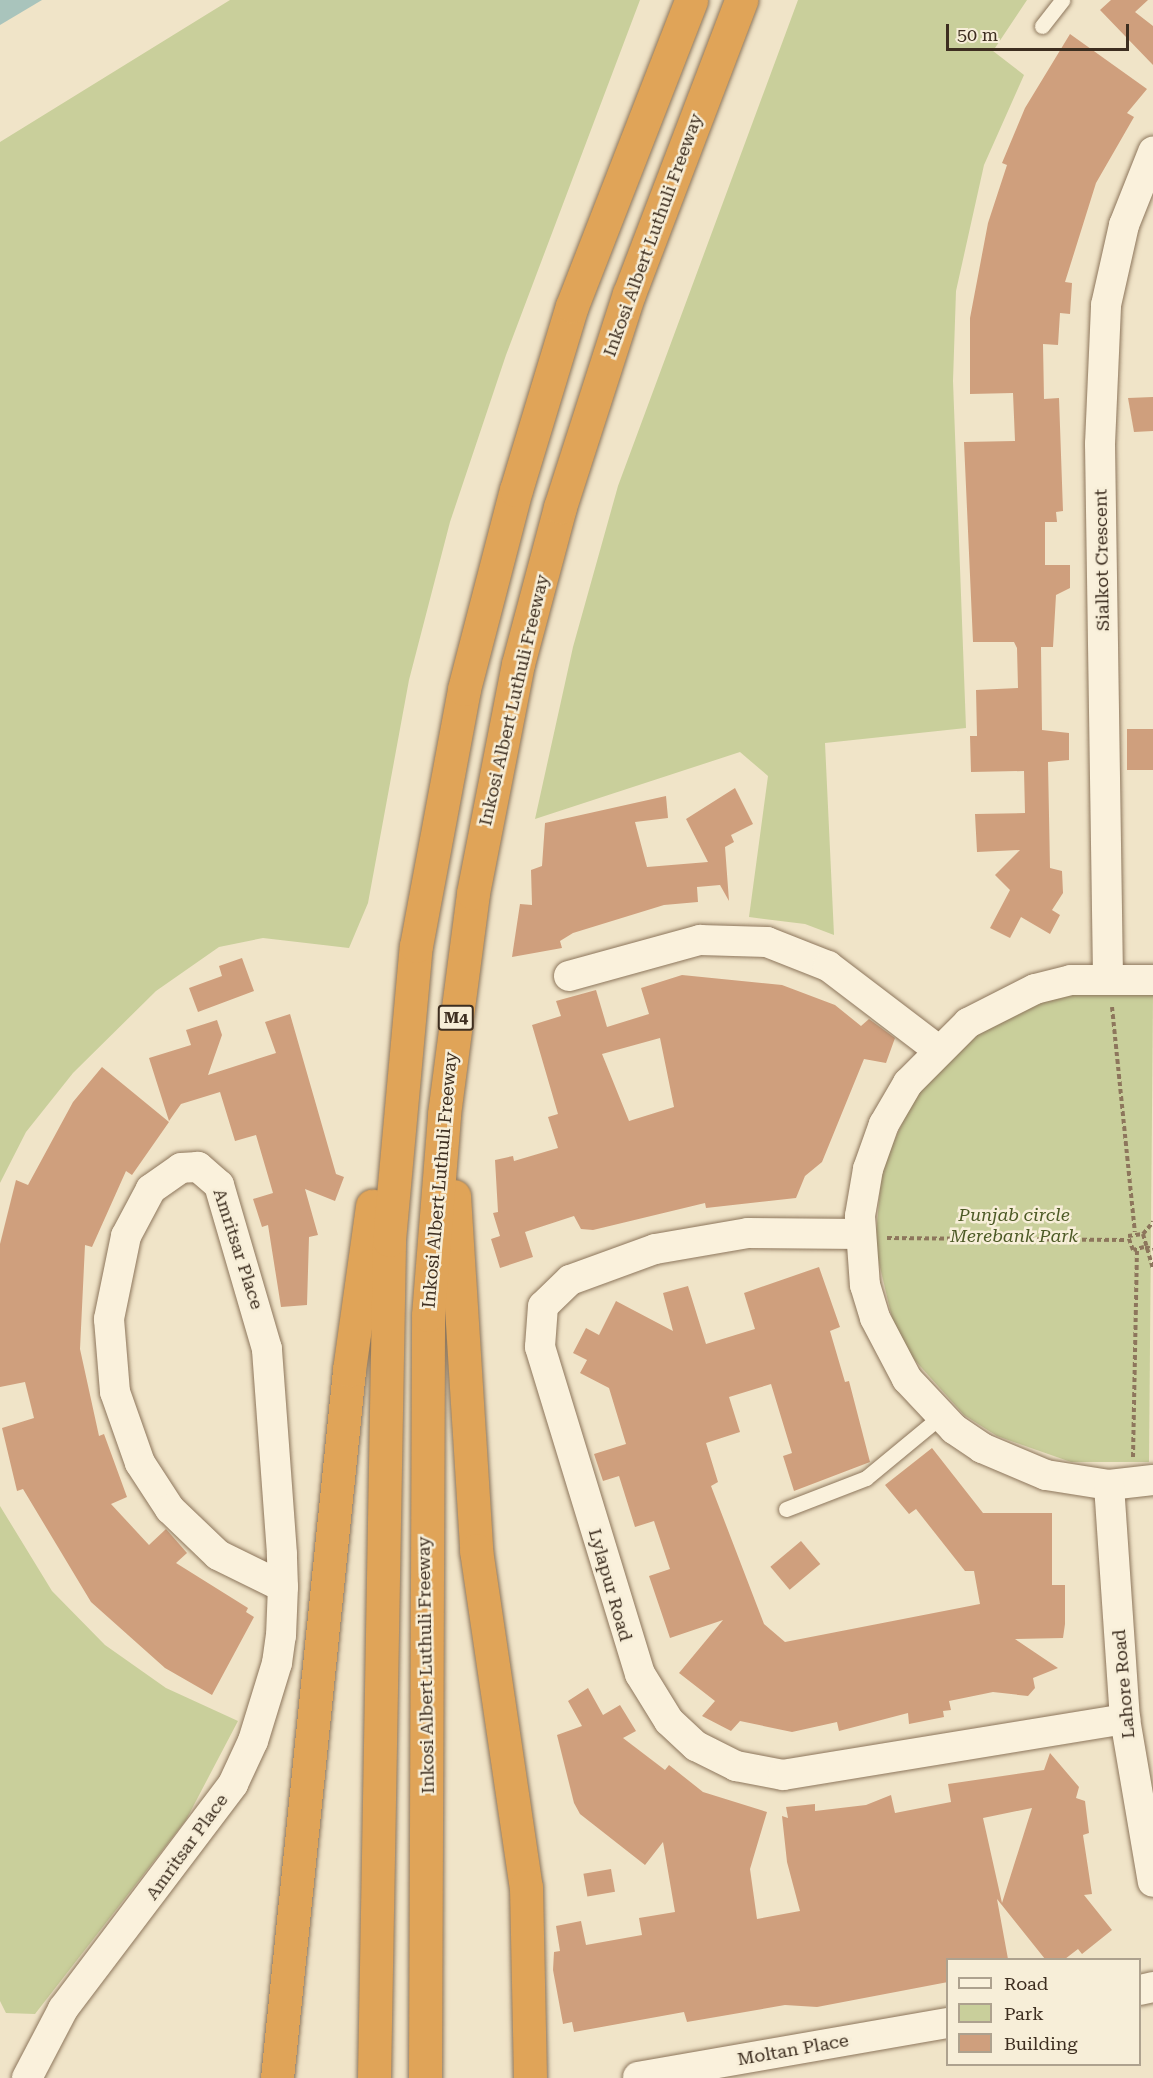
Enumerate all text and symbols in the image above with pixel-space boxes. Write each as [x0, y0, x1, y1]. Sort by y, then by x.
scale bar [949, 12, 1132, 50]
text: 50 m [957, 24, 998, 45]
street label: Inkosi Albert Luthuli Freeway [599, 110, 707, 360]
street label: Sialkot Crescent [1090, 489, 1114, 631]
street label: Inkosi Albert Luthuli Freeway [475, 572, 553, 828]
road number: M4 [436, 1005, 476, 1031]
street label: Inkosi Albert Luthuli Freeway [418, 1051, 462, 1309]
street label: Amritsar Place [208, 1186, 268, 1312]
park label: Punjab circle Merebank Park [950, 1205, 1078, 1248]
street label: Lylapur Road [584, 1526, 636, 1644]
street label: Inkosi Albert Luthuli Freeway [413, 1536, 439, 1794]
street label: Lahore Road [1108, 1628, 1140, 1740]
street label: Amritsar Place [141, 1790, 233, 1904]
legend [946, 1958, 1141, 2066]
text: Road [1004, 1973, 1048, 1994]
text: Park [1004, 2003, 1044, 2024]
street label: Moltan Place [736, 2030, 850, 2070]
text: Building [1004, 2033, 1078, 2054]

